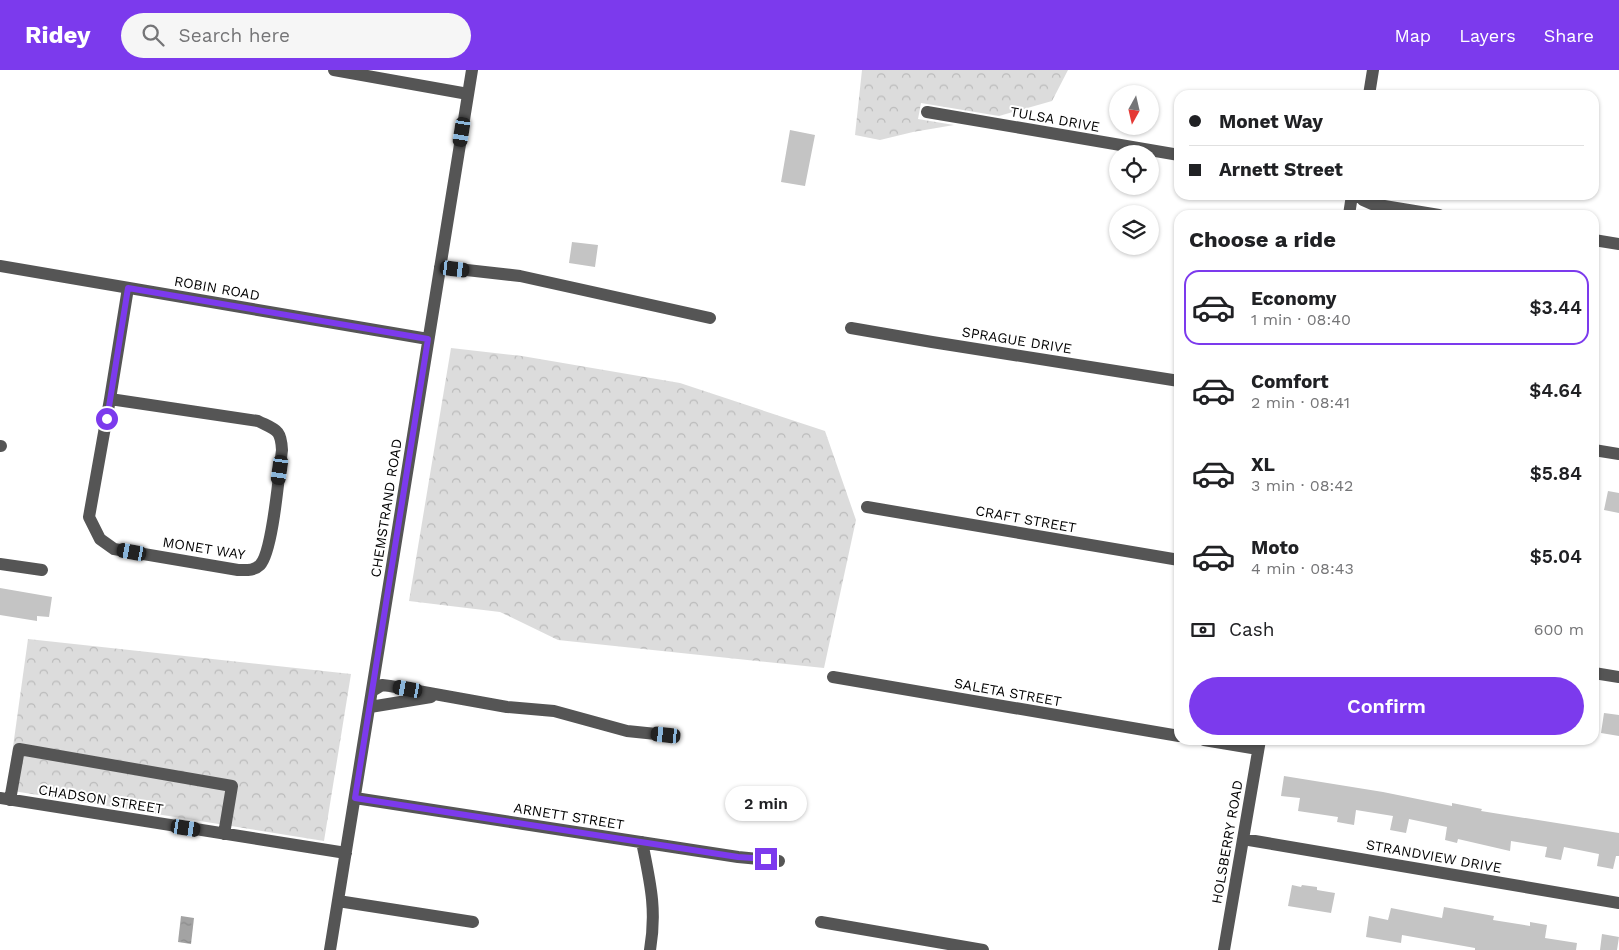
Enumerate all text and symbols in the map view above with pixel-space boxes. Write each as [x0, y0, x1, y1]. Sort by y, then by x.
search box [121, 13, 471, 58]
text: Ridey [25, 21, 91, 49]
icon: search [139, 21, 167, 49]
text: Search here [179, 24, 290, 47]
text: Map [1394, 25, 1431, 46]
text: Layers [1459, 25, 1516, 46]
text: Share [1544, 25, 1594, 46]
north arrow [1109, 85, 1159, 135]
map controls [1109, 85, 1159, 255]
street label: TULSA DRIVE [1009, 103, 1101, 135]
text: Monet Way [1219, 110, 1323, 133]
car [452, 116, 471, 148]
button: locate [1109, 145, 1159, 195]
text: Arnett Street [1219, 158, 1343, 181]
button: layers [1109, 205, 1159, 255]
text: Choose a ride [1189, 227, 1336, 252]
car [439, 260, 470, 278]
street label: ROBIN ROAD [173, 273, 261, 303]
icon: car [1191, 285, 1236, 330]
text: Economy [1251, 287, 1336, 310]
text: $3.44 [1529, 296, 1582, 319]
text: 1 min · 08:40 [1251, 310, 1351, 329]
street label: SPRAGUE DRIVE [961, 323, 1073, 357]
icon: car [1191, 368, 1236, 413]
text: Comfort [1251, 370, 1329, 393]
text: $4.64 [1529, 379, 1582, 402]
text: 2 min · 08:41 [1251, 393, 1350, 412]
route start [96, 408, 118, 430]
street label: CHEMSTRAND ROAD [367, 438, 405, 578]
icon: car [1191, 451, 1236, 496]
text: XL [1251, 453, 1275, 476]
car [270, 454, 289, 486]
text: $5.84 [1530, 462, 1582, 485]
text: 3 min · 08:42 [1251, 476, 1353, 495]
street label: CRAFT STREET [974, 502, 1078, 536]
street label: MONET WAY [162, 534, 246, 562]
icon: car [1191, 534, 1236, 579]
text: Moto [1251, 536, 1299, 559]
car [115, 542, 148, 562]
text: $5.04 [1530, 545, 1582, 568]
text: 4 min · 08:43 [1251, 559, 1354, 578]
icon: cash [1189, 616, 1217, 644]
text: Cash [1229, 618, 1275, 641]
text: 600 m [1534, 620, 1584, 639]
street label: SALETA STREET [953, 675, 1063, 709]
button: Confirm [1189, 677, 1584, 735]
car [391, 679, 424, 699]
car [650, 726, 681, 744]
street label: HOLSBERRY ROAD [1208, 779, 1246, 905]
street label: CHADSON STREET [37, 781, 165, 817]
callout: 2 min [725, 786, 807, 822]
text: 2 min [744, 794, 788, 813]
street label: ARNETT STREET [513, 799, 626, 833]
car [170, 818, 201, 838]
street label: STRANDVIEW DRIVE [1365, 836, 1503, 876]
route end [755, 848, 777, 870]

